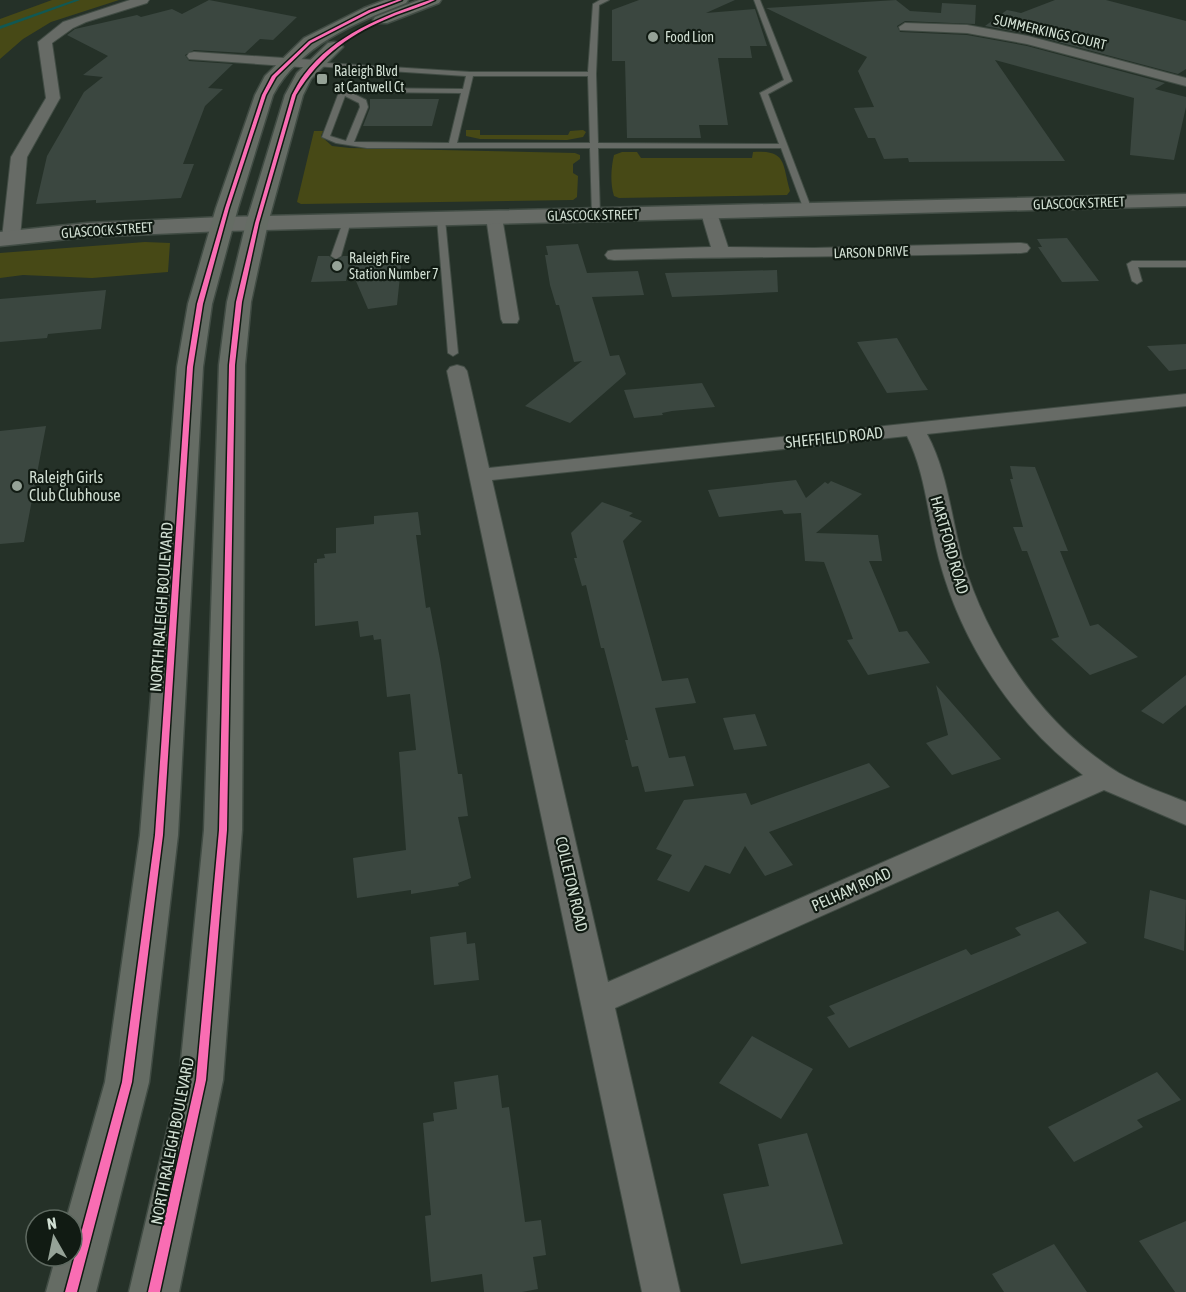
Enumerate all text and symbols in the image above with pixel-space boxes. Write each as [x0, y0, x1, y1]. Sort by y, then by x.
street label: SUMMERKINGS COURT [992, 11, 1108, 53]
place label: Food Lion [665, 29, 714, 45]
marker: Food Lion [646, 30, 660, 44]
place label: Raleigh Blvd at Cantwell Ct [334, 63, 404, 95]
marker: Raleigh Blvd at Cantwell Ct [315, 72, 329, 86]
street label: GLASCOCK STREET [1033, 193, 1125, 213]
street label: GLASCOCK STREET [547, 206, 639, 224]
street label: GLASCOCK STREET [61, 219, 153, 241]
street label: LARSON DRIVE [833, 243, 909, 261]
place label: Raleigh Fire Station Number 7 [349, 250, 439, 282]
marker: Raleigh Fire Station Number 7 [330, 259, 344, 273]
street label: SHEFFIELD ROAD [784, 423, 884, 451]
place label: Raleigh Girls Club Clubhouse [29, 468, 121, 504]
marker: Raleigh Girls Club Clubhouse [10, 479, 24, 493]
street label: HARTFORD ROAD [927, 494, 973, 596]
street label: NORTH RALEIGH BOULEVARD [146, 522, 176, 692]
street label: COLLETON ROAD [552, 835, 592, 933]
street label: PELHAM ROAD [809, 864, 893, 914]
street label: NORTH RALEIGH BOULEVARD [147, 1056, 197, 1226]
north arrow [24, 1208, 84, 1268]
text: N [46, 1214, 58, 1233]

